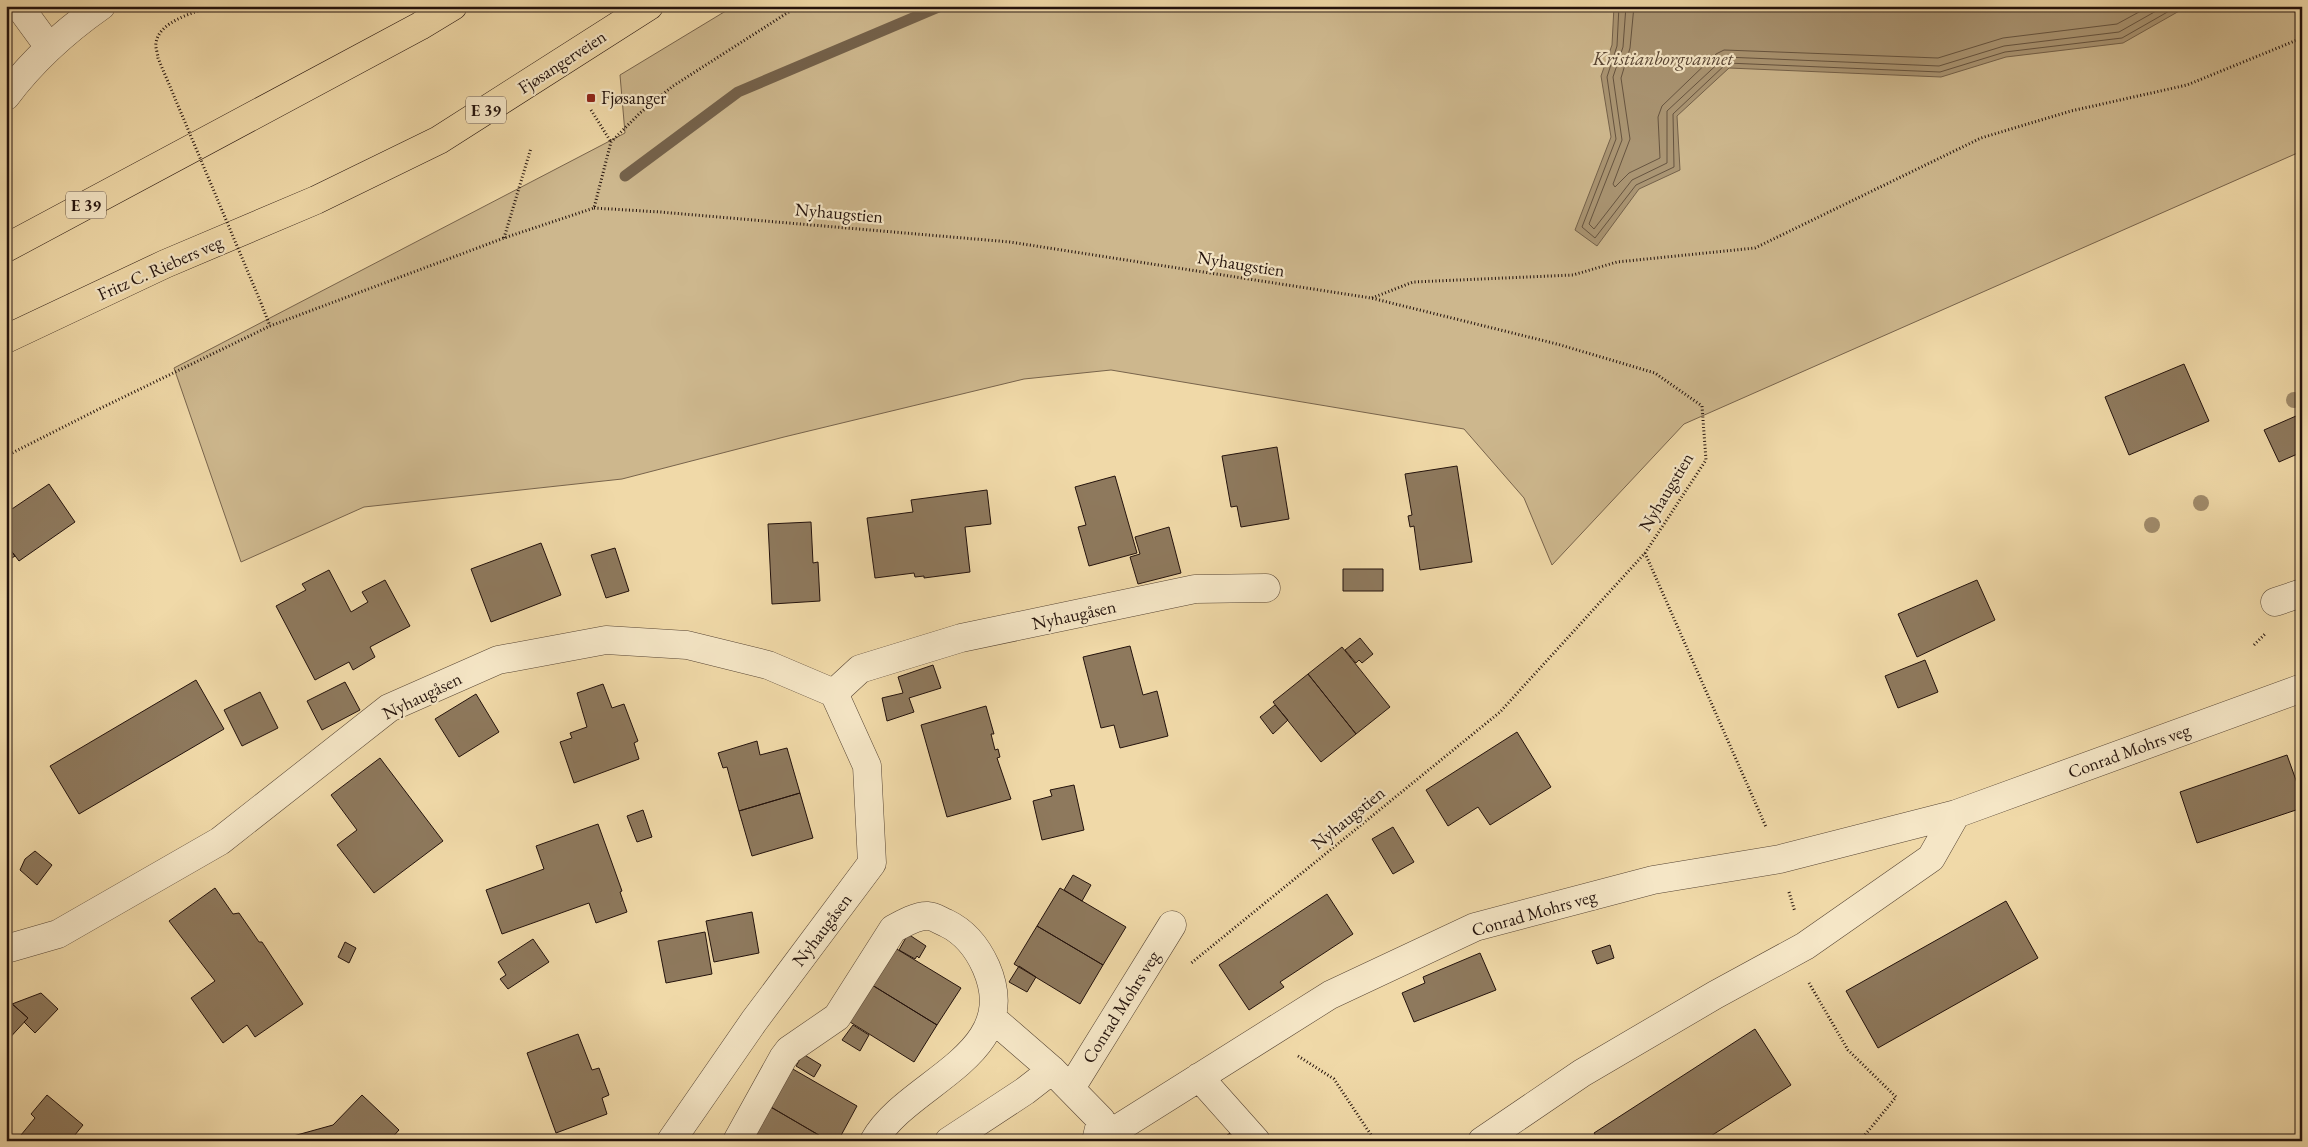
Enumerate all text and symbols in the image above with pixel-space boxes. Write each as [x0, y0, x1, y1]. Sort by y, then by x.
street label: Fjøsangerveien [513, 24, 611, 99]
water label: Kristianborgvannet [1592, 46, 1735, 71]
place label: Fjøsanger [601, 86, 666, 109]
marker: Fjøsanger [585, 92, 597, 104]
road number: E 39 [466, 96, 506, 124]
road number: E 39 [66, 192, 106, 218]
street label: Nyhaugstien [794, 197, 885, 228]
street label: Fritz C. Riebers veg [94, 230, 226, 305]
street label: Nyhaugstien [1196, 245, 1287, 282]
street label: Nyhaugstien [1633, 448, 1698, 536]
street label: Nyhaugåsen [1030, 594, 1119, 635]
street label: Nyhaugåsen [378, 666, 466, 725]
street label: Conrad Mohrs veg [2064, 718, 2193, 783]
street label: Nyhaugstien [1306, 781, 1390, 854]
street label: Conrad Mohrs veg [1469, 884, 1599, 941]
street label: Nyhaugåsen [787, 888, 857, 971]
street label: Conrad Mohrs veg [1077, 946, 1164, 1067]

